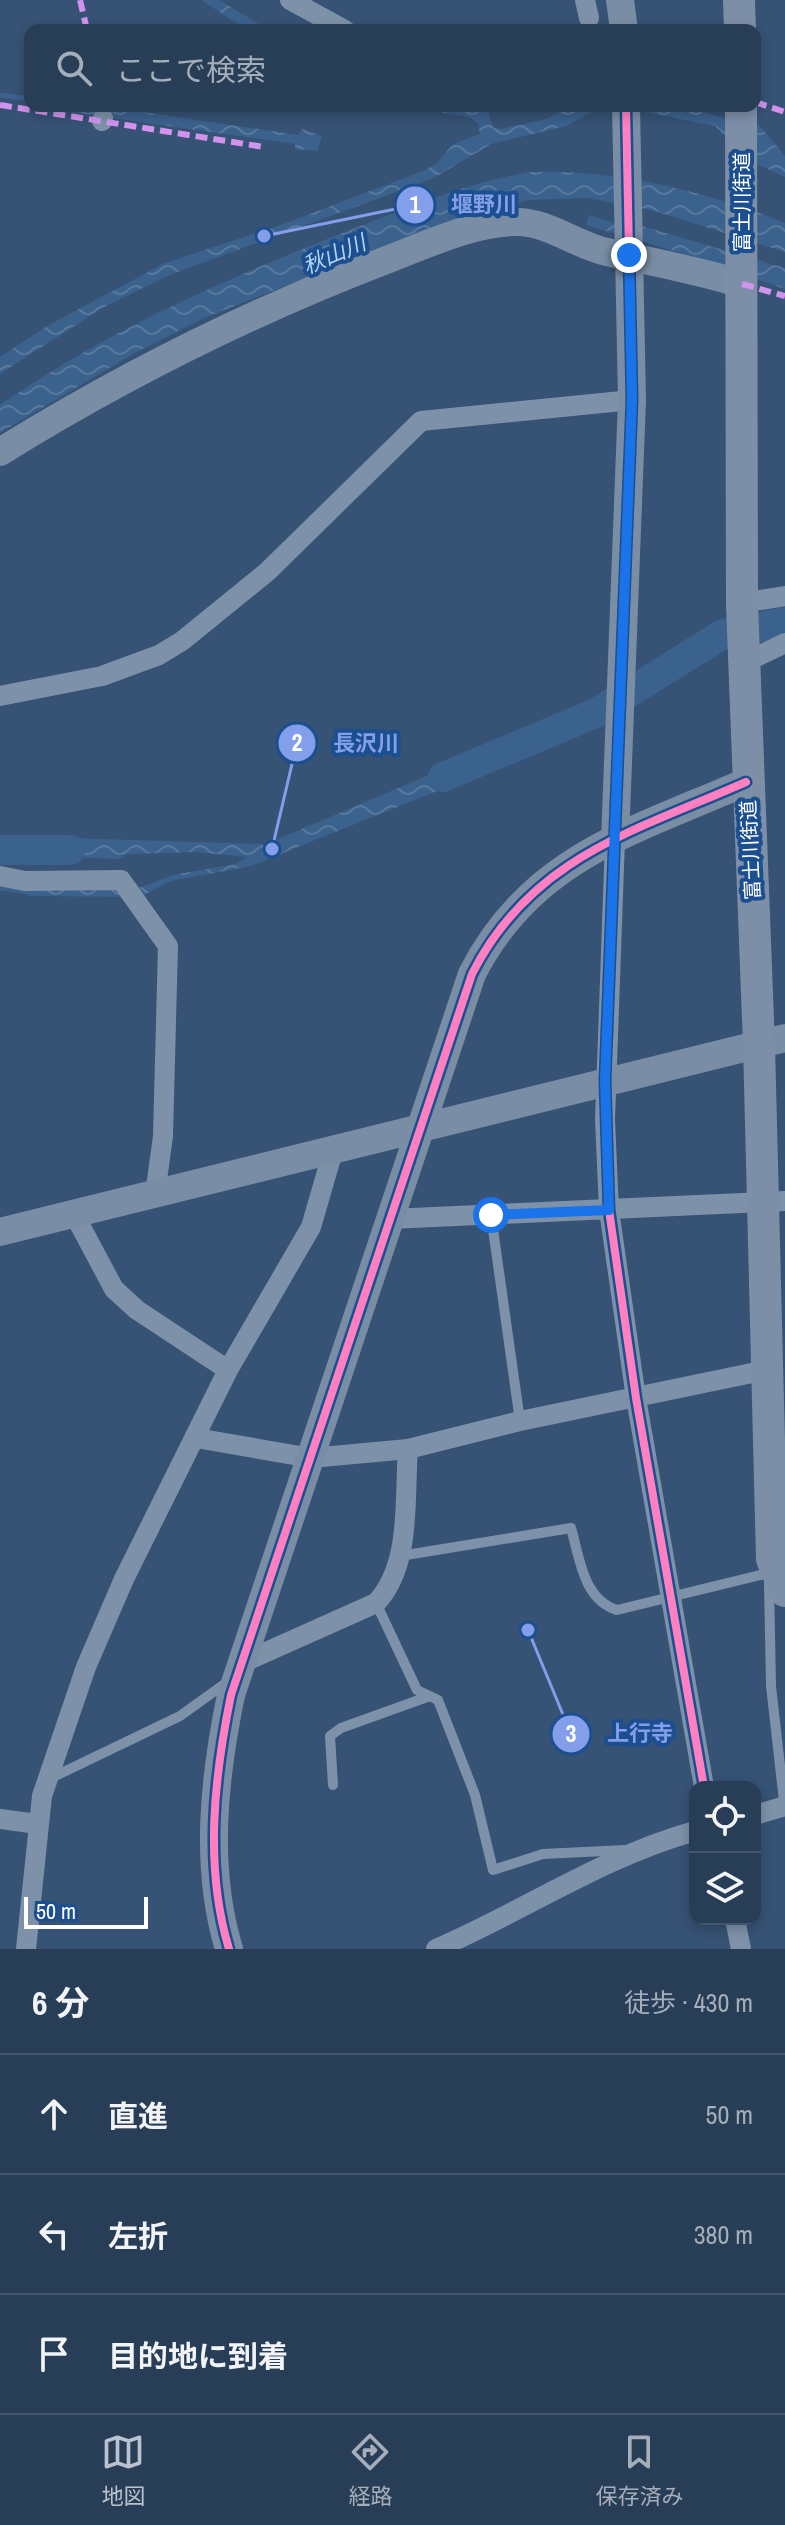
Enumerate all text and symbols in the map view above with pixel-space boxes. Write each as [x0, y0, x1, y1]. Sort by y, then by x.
search box [24, 24, 761, 112]
icon: search [52, 46, 96, 90]
text: ここで検索 [116, 50, 266, 90]
street label: 富士川街道 [728, 152, 755, 252]
callout: 堰野川 [395, 182, 533, 228]
text: 1 [410, 188, 421, 220]
text: 堰野川 [451, 189, 517, 219]
water label: 秋山川 [298, 227, 372, 281]
route end [611, 237, 647, 273]
callout: 長沢川 [277, 720, 415, 766]
text: 2 [292, 726, 303, 758]
text: 長沢川 [333, 728, 399, 758]
street label: 富士川街道 [734, 799, 766, 901]
route start [473, 1197, 509, 1233]
callout: 上行寺 [551, 1711, 689, 1757]
text: 3 [566, 1717, 577, 1749]
text: 上行寺 [607, 1718, 673, 1748]
map controls [689, 1781, 761, 1925]
button: locate [689, 1781, 761, 1853]
button: layers [689, 1853, 761, 1925]
scale bar [24, 1893, 148, 1929]
text: 50 m [36, 1896, 76, 1926]
text: 6 分 [32, 1980, 89, 2026]
text: 徒歩 · 430 m [624, 1985, 753, 2020]
icon: ahead [32, 2092, 76, 2136]
text: 直進 [108, 2096, 168, 2136]
text: 50 m [706, 2097, 753, 2132]
icon: left [32, 2212, 76, 2256]
text: 左折 [108, 2216, 168, 2256]
text: 380 m [694, 2217, 753, 2252]
icon: arrive [32, 2332, 76, 2376]
text: 目的地に到着 [108, 2336, 288, 2376]
tab: 地図 [101, 2430, 146, 2511]
tab: 経路 [348, 2430, 393, 2511]
tab: 保存済み [595, 2430, 684, 2511]

